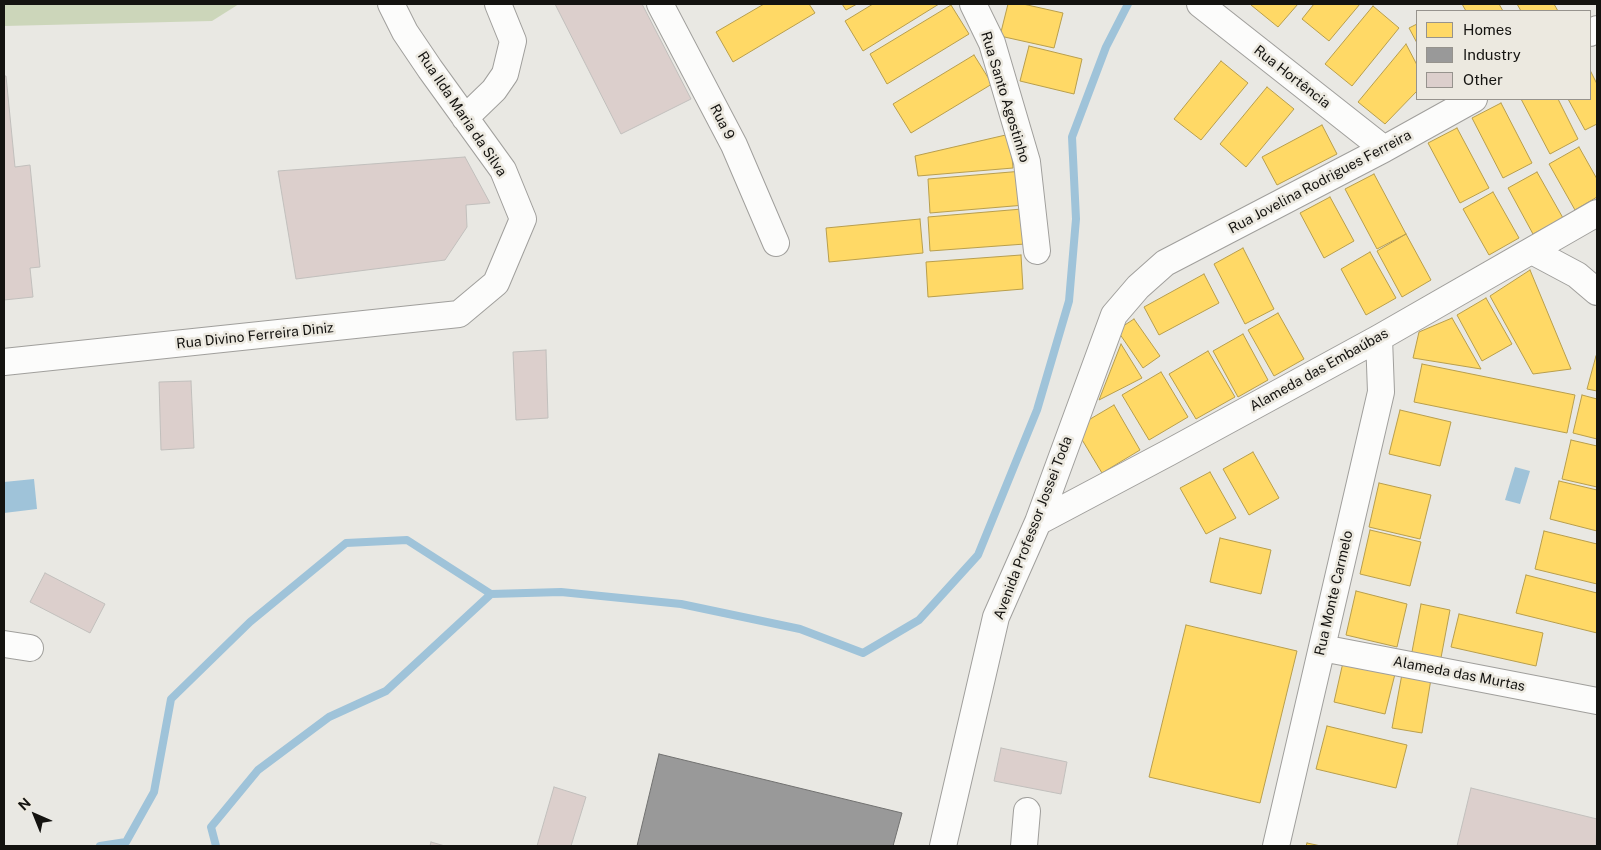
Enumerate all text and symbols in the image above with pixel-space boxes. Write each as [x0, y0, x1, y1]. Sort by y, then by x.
legend [1416, 10, 1591, 100]
text: Homes [1463, 21, 1512, 38]
street label: Rua Santo Agostinho [977, 29, 1033, 165]
street label: Rua Hortência [1250, 42, 1334, 112]
text: Industry [1463, 46, 1521, 63]
street label: Rua Ilda Maria da Silva [414, 48, 510, 180]
text: Other [1463, 71, 1503, 88]
street label: Rua 9 [706, 102, 738, 142]
street label: Rua Jovelina Rodrigues Ferreira [1226, 127, 1414, 237]
street label: Rua Divino Ferreira Diniz [176, 319, 334, 353]
street label: Alameda das Embaúbas [1247, 325, 1391, 415]
street label: Avenida Professor Jossei Toda [990, 434, 1076, 622]
street label: Rua Monte Carmelo [1311, 529, 1357, 657]
street label: Alameda das Murtas [1392, 653, 1526, 695]
north arrow [10, 790, 60, 840]
text: N [15, 795, 34, 814]

